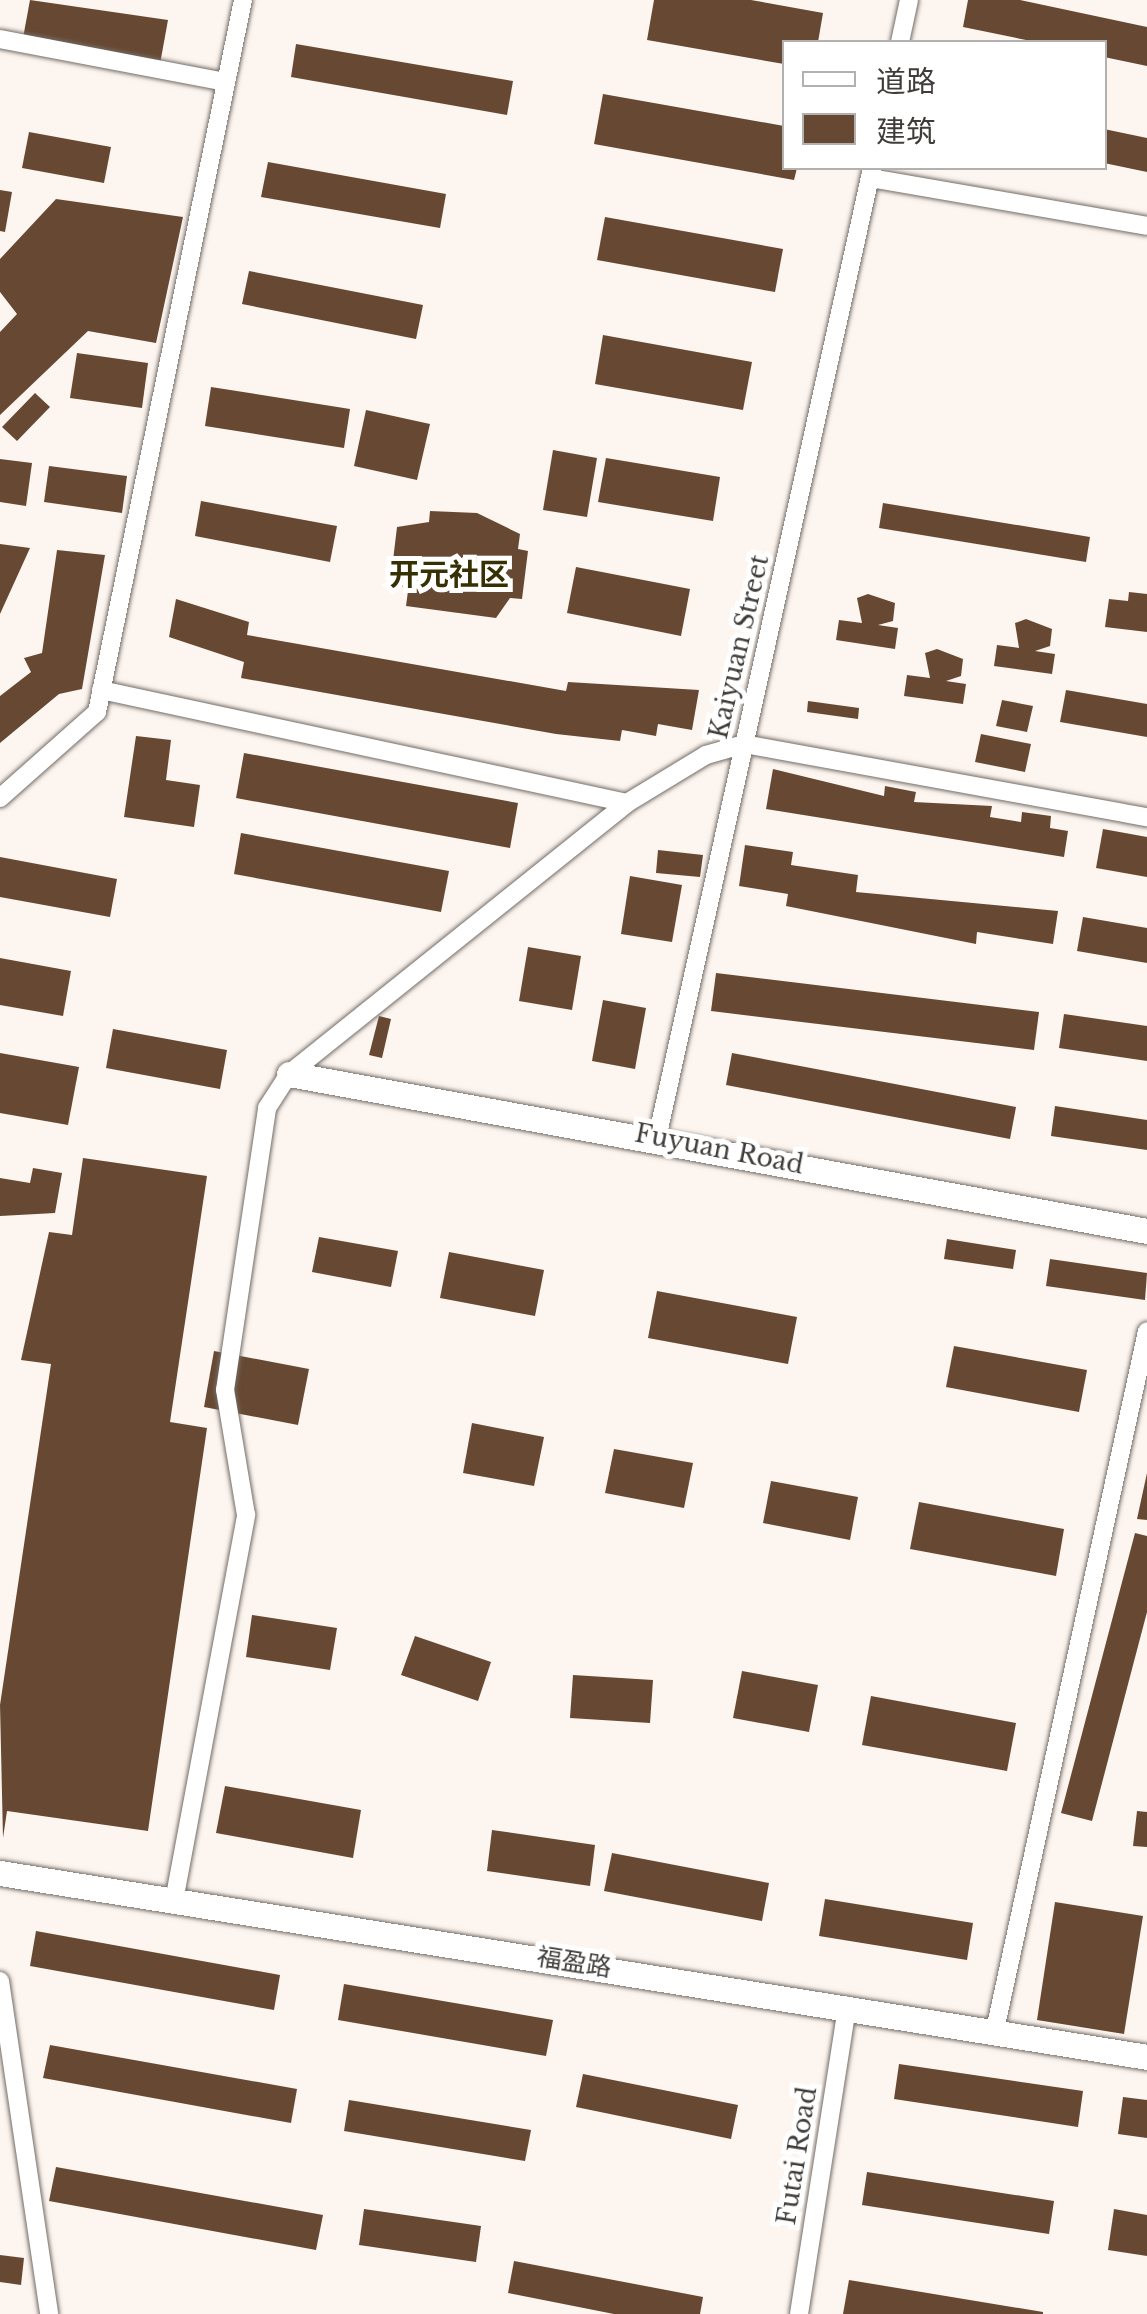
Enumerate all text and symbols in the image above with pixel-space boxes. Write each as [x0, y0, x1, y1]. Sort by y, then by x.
legend [782, 40, 1107, 170]
text: 道路 [876, 63, 936, 100]
text: 建筑 [876, 113, 936, 150]
street label: Kaiyuan Street [704, 552, 776, 742]
district label: 开元社区 [389, 557, 509, 593]
street label: Fuyuan Road [632, 1119, 806, 1181]
street label: 福盈路 [535, 1942, 613, 1984]
street label: Futai Road [772, 2085, 824, 2227]

